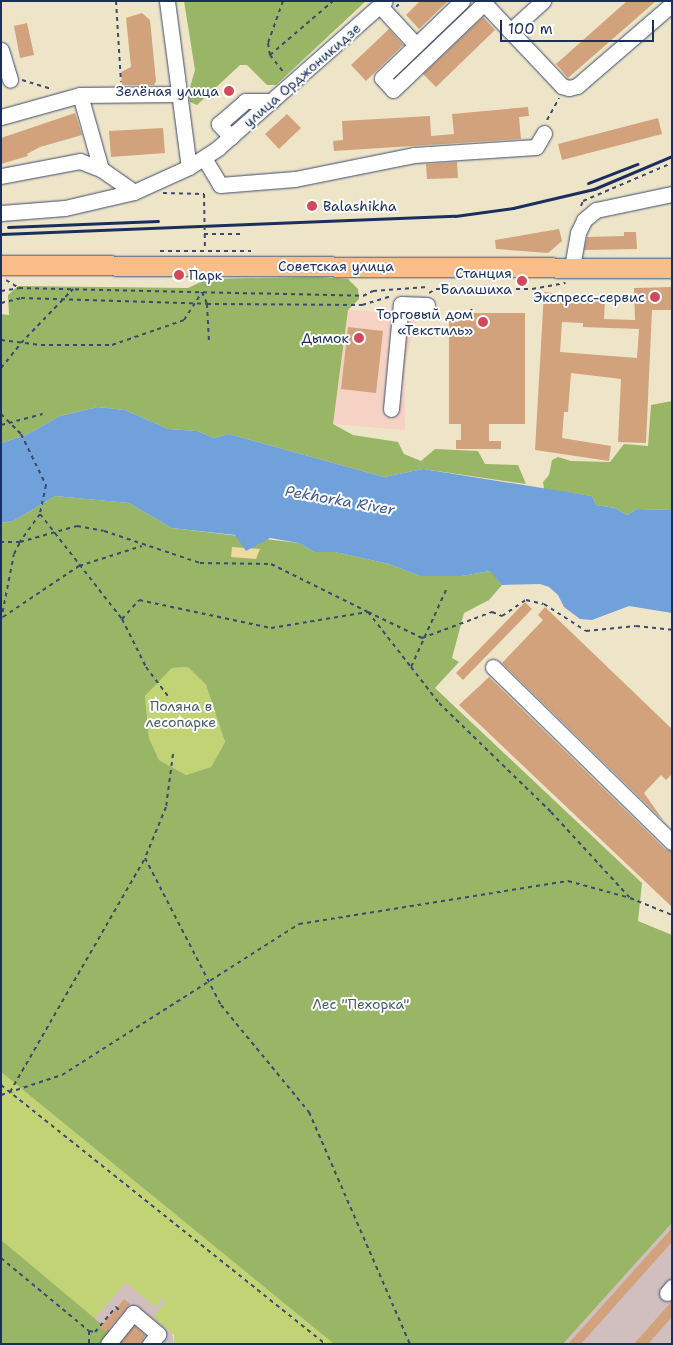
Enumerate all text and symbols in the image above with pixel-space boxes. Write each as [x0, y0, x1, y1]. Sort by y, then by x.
scale bar [503, 10, 657, 42]
street label: улица Орджоникидзе [240, 19, 364, 131]
text: 100 m [508, 19, 553, 39]
place label: Зелёная улица [116, 83, 219, 99]
marker: Зелёная улица [223, 85, 235, 97]
place label: Balashikha [323, 198, 397, 214]
marker: Balashikha [305, 199, 319, 213]
street label: Советская улица [278, 258, 394, 274]
place label: Станция Балашиха [440, 265, 512, 298]
place label: Парк [189, 267, 222, 283]
marker: Парк [173, 269, 185, 281]
marker: Станция Балашиха [516, 275, 528, 287]
place label: Экспресс-сервис [533, 289, 645, 305]
marker: Экспресс-сервис [649, 291, 661, 303]
place label: Торговый дом «Текстиль» [376, 306, 473, 338]
marker: Торговый дом «Текстиль» [477, 316, 489, 328]
place label: Дымок [302, 330, 349, 346]
marker: Дымок [353, 332, 365, 344]
water label: Pekhorka River [284, 482, 396, 520]
park label: Поляна в лесопарке [146, 698, 216, 730]
park label: Лес "Пехорка" [313, 996, 409, 1012]

